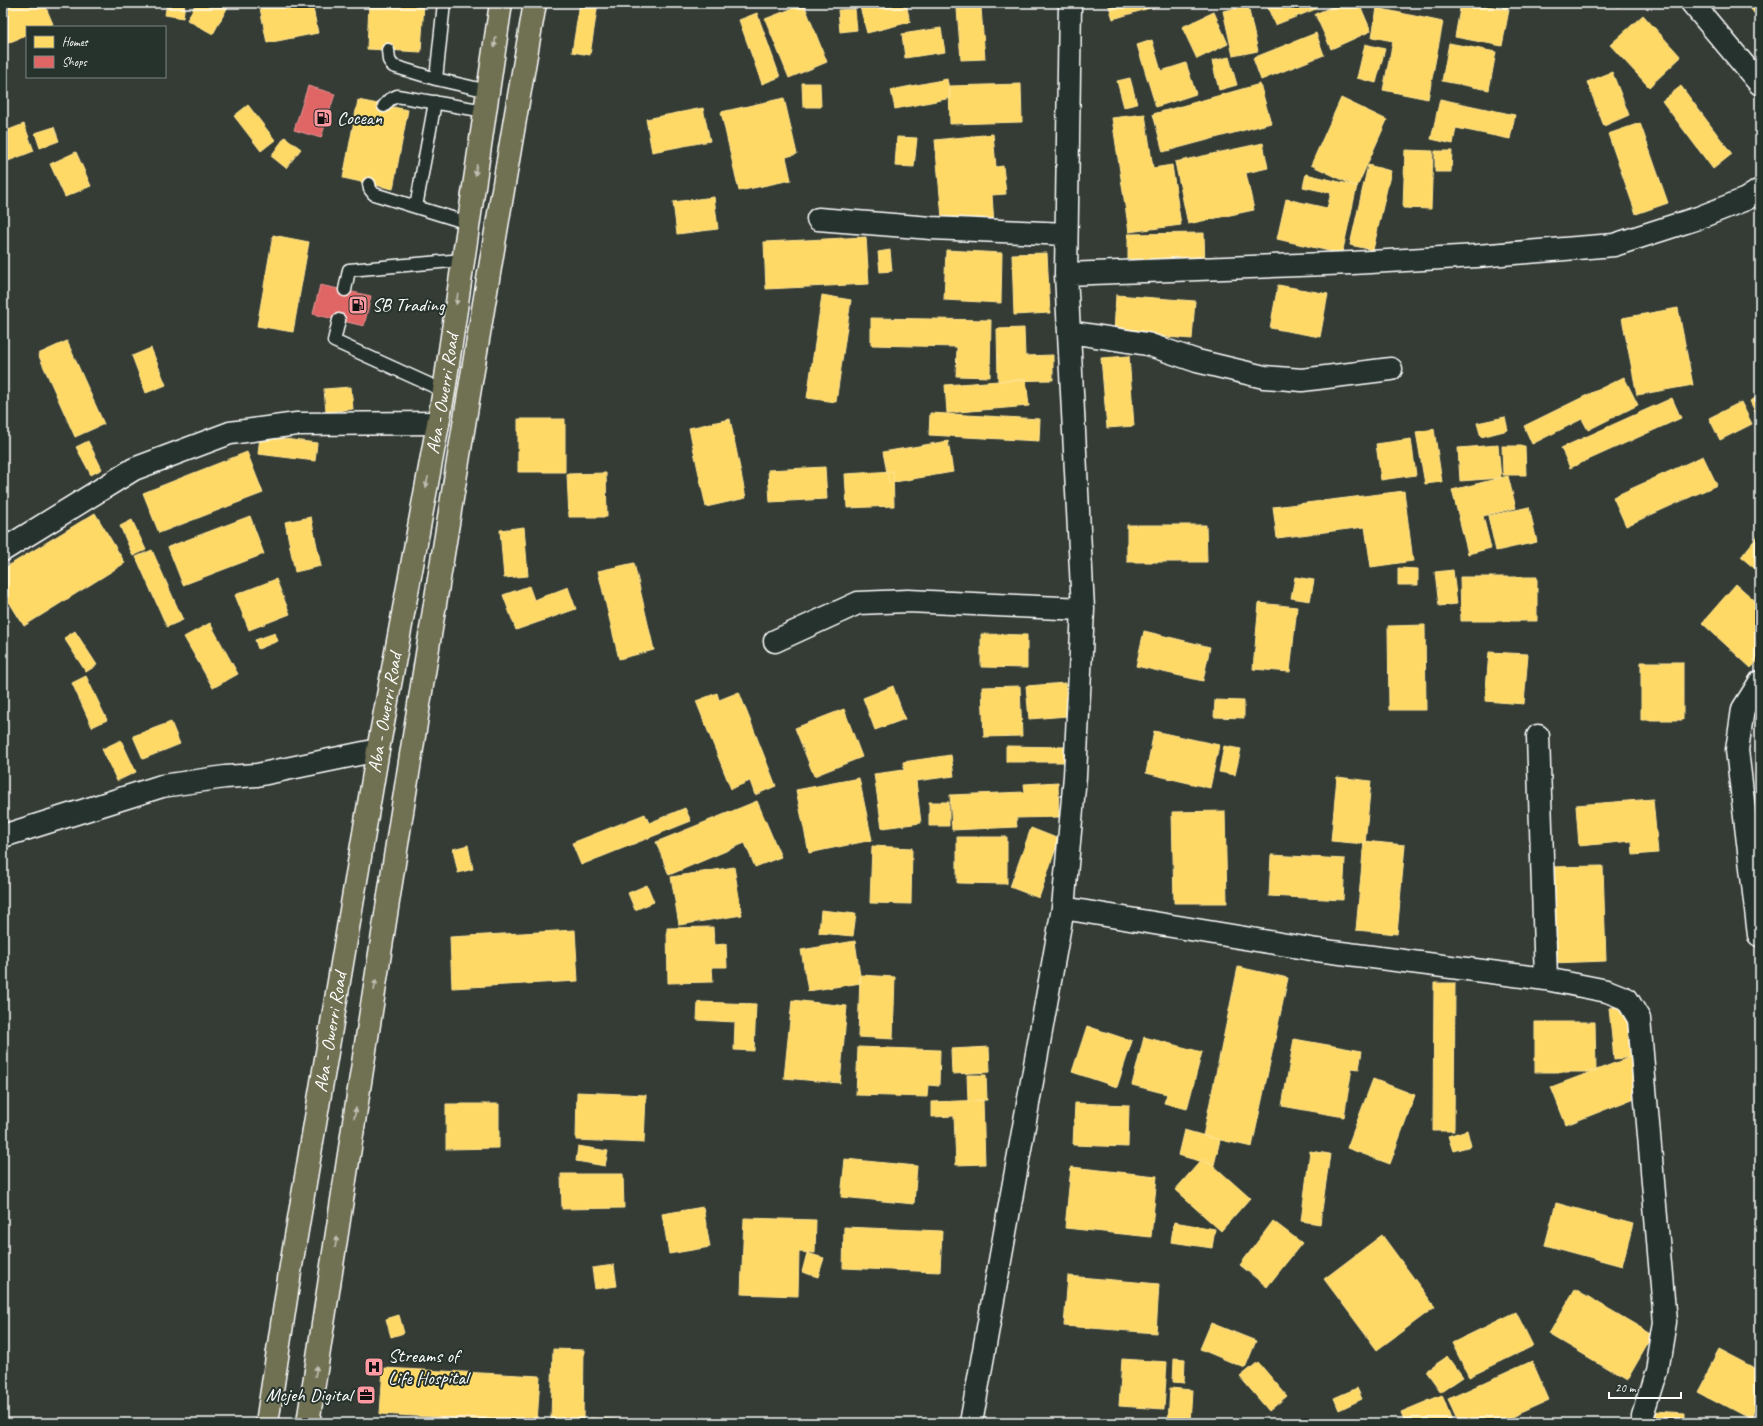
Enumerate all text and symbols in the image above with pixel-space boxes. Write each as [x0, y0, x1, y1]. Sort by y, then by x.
legend [26, 26, 166, 78]
text: Homes [62, 34, 89, 50]
one-way arrow [492, 35, 498, 48]
text: Shops [62, 54, 87, 70]
place label: Cocean [337, 106, 382, 130]
fuel station icon: Cocean [312, 107, 334, 129]
one-way arrow [473, 164, 479, 176]
place label: SB Trading [372, 293, 446, 317]
one-way arrow [454, 293, 460, 305]
fuel station icon: SB Trading [347, 294, 369, 316]
street label: Aba - Owerri Road [421, 329, 465, 456]
one-way arrow [424, 476, 430, 488]
street label: Aba - Owerri Road [362, 647, 408, 774]
street label: Aba - Owerri Road [309, 967, 353, 1094]
one-way arrow [372, 979, 378, 991]
one-way arrow [352, 1107, 358, 1120]
one-way arrow [333, 1236, 339, 1248]
place label: Streams of Life Hospital [388, 1344, 472, 1390]
hospital icon: Streams of Life Hospital [363, 1356, 385, 1378]
one-way arrow [313, 1365, 319, 1377]
scale bar [1609, 1374, 1681, 1400]
text: 20 m [1615, 1380, 1637, 1396]
place label: Mcjeh Digital [266, 1383, 356, 1407]
office icon: Mcjeh Digital [355, 1384, 377, 1406]

